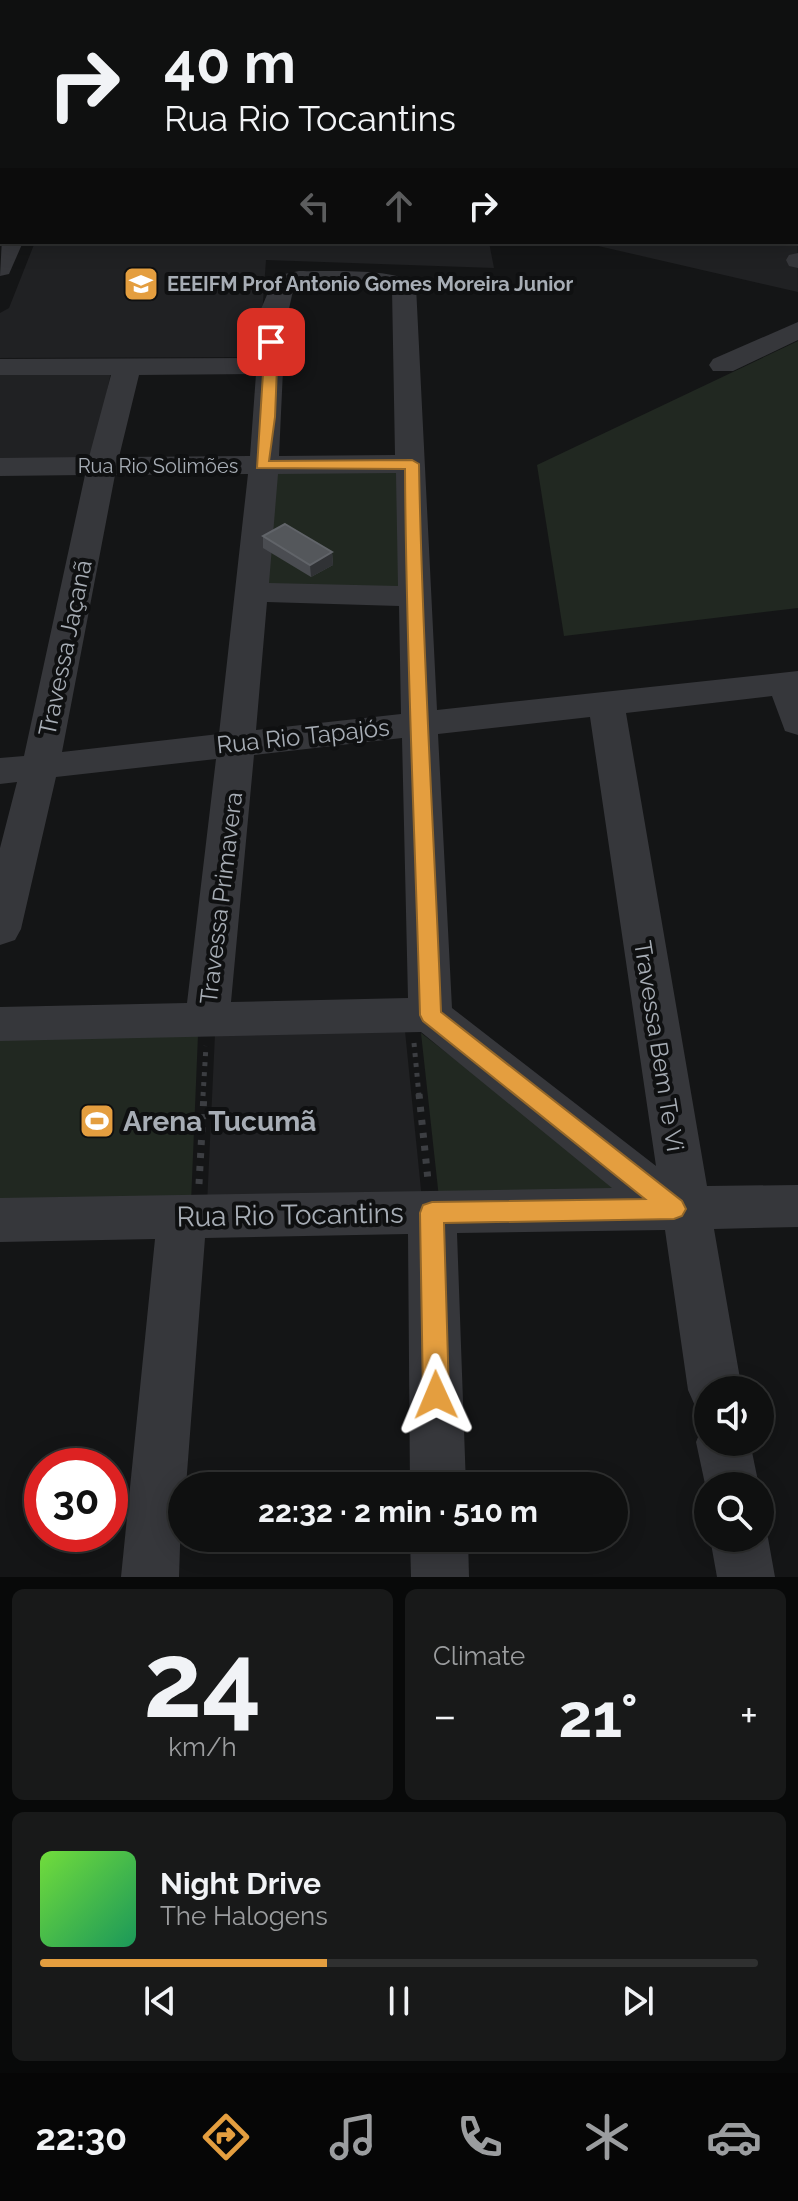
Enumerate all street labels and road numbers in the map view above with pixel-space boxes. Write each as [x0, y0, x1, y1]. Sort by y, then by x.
street label: Rua Rio Solimões [78, 454, 238, 478]
street label: Travessa Jaçanã [32, 557, 98, 739]
street label: Rua Rio Tapajós [215, 712, 391, 760]
street label: Travessa Primavera [194, 790, 248, 1006]
street label: Travessa Bem Te Vi [628, 939, 690, 1153]
street label: Rua Rio Tocantins [176, 1197, 404, 1233]

